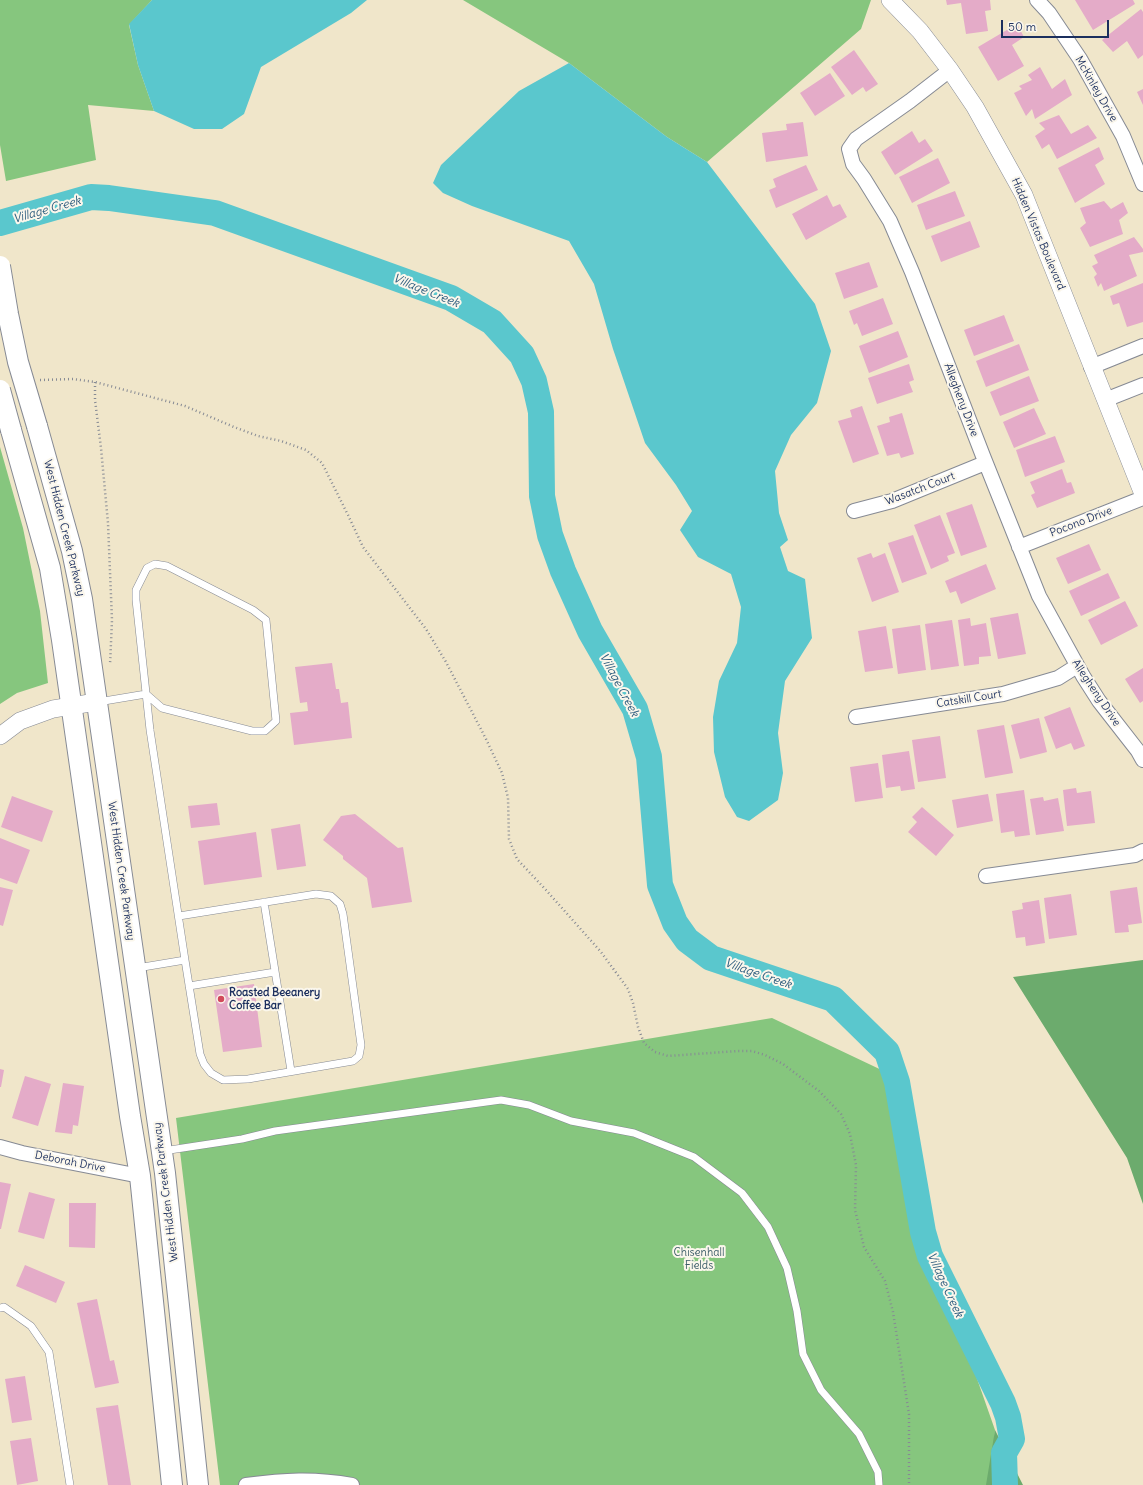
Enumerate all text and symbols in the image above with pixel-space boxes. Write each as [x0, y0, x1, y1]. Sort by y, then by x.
scale bar [1003, 12, 1111, 38]
text: 50 m [1008, 19, 1036, 34]
street label: McKinley Drive [1072, 54, 1120, 124]
street label: Hidden Vistas Boulevard [1008, 176, 1068, 292]
water label: Village Creek [11, 193, 83, 227]
water label: Village Creek [391, 271, 461, 311]
street label: Allegheny Drive [941, 361, 981, 439]
street label: West Hidden Creek Parkway [41, 458, 87, 598]
street label: Wasatch Court [883, 470, 957, 508]
street label: Pocono Drive [1048, 504, 1114, 540]
water label: Village Creek [596, 651, 642, 719]
street label: Allegheny Drive [1069, 657, 1123, 729]
street label: Catskill Court [936, 687, 1002, 711]
street label: West Hidden Creek Parkway [105, 801, 137, 941]
water label: Village Creek [723, 956, 793, 992]
place label: Roasted Beeanery Coffee Bar [229, 986, 320, 1012]
marker: Roasted Beeanery Coffee Bar [216, 994, 226, 1004]
street label: West Hidden Creek Parkway [151, 1122, 181, 1262]
street label: Deborah Drive [34, 1149, 106, 1175]
park label: Chisenhall Fields [674, 1246, 724, 1272]
water label: Village Creek [924, 1250, 966, 1320]

